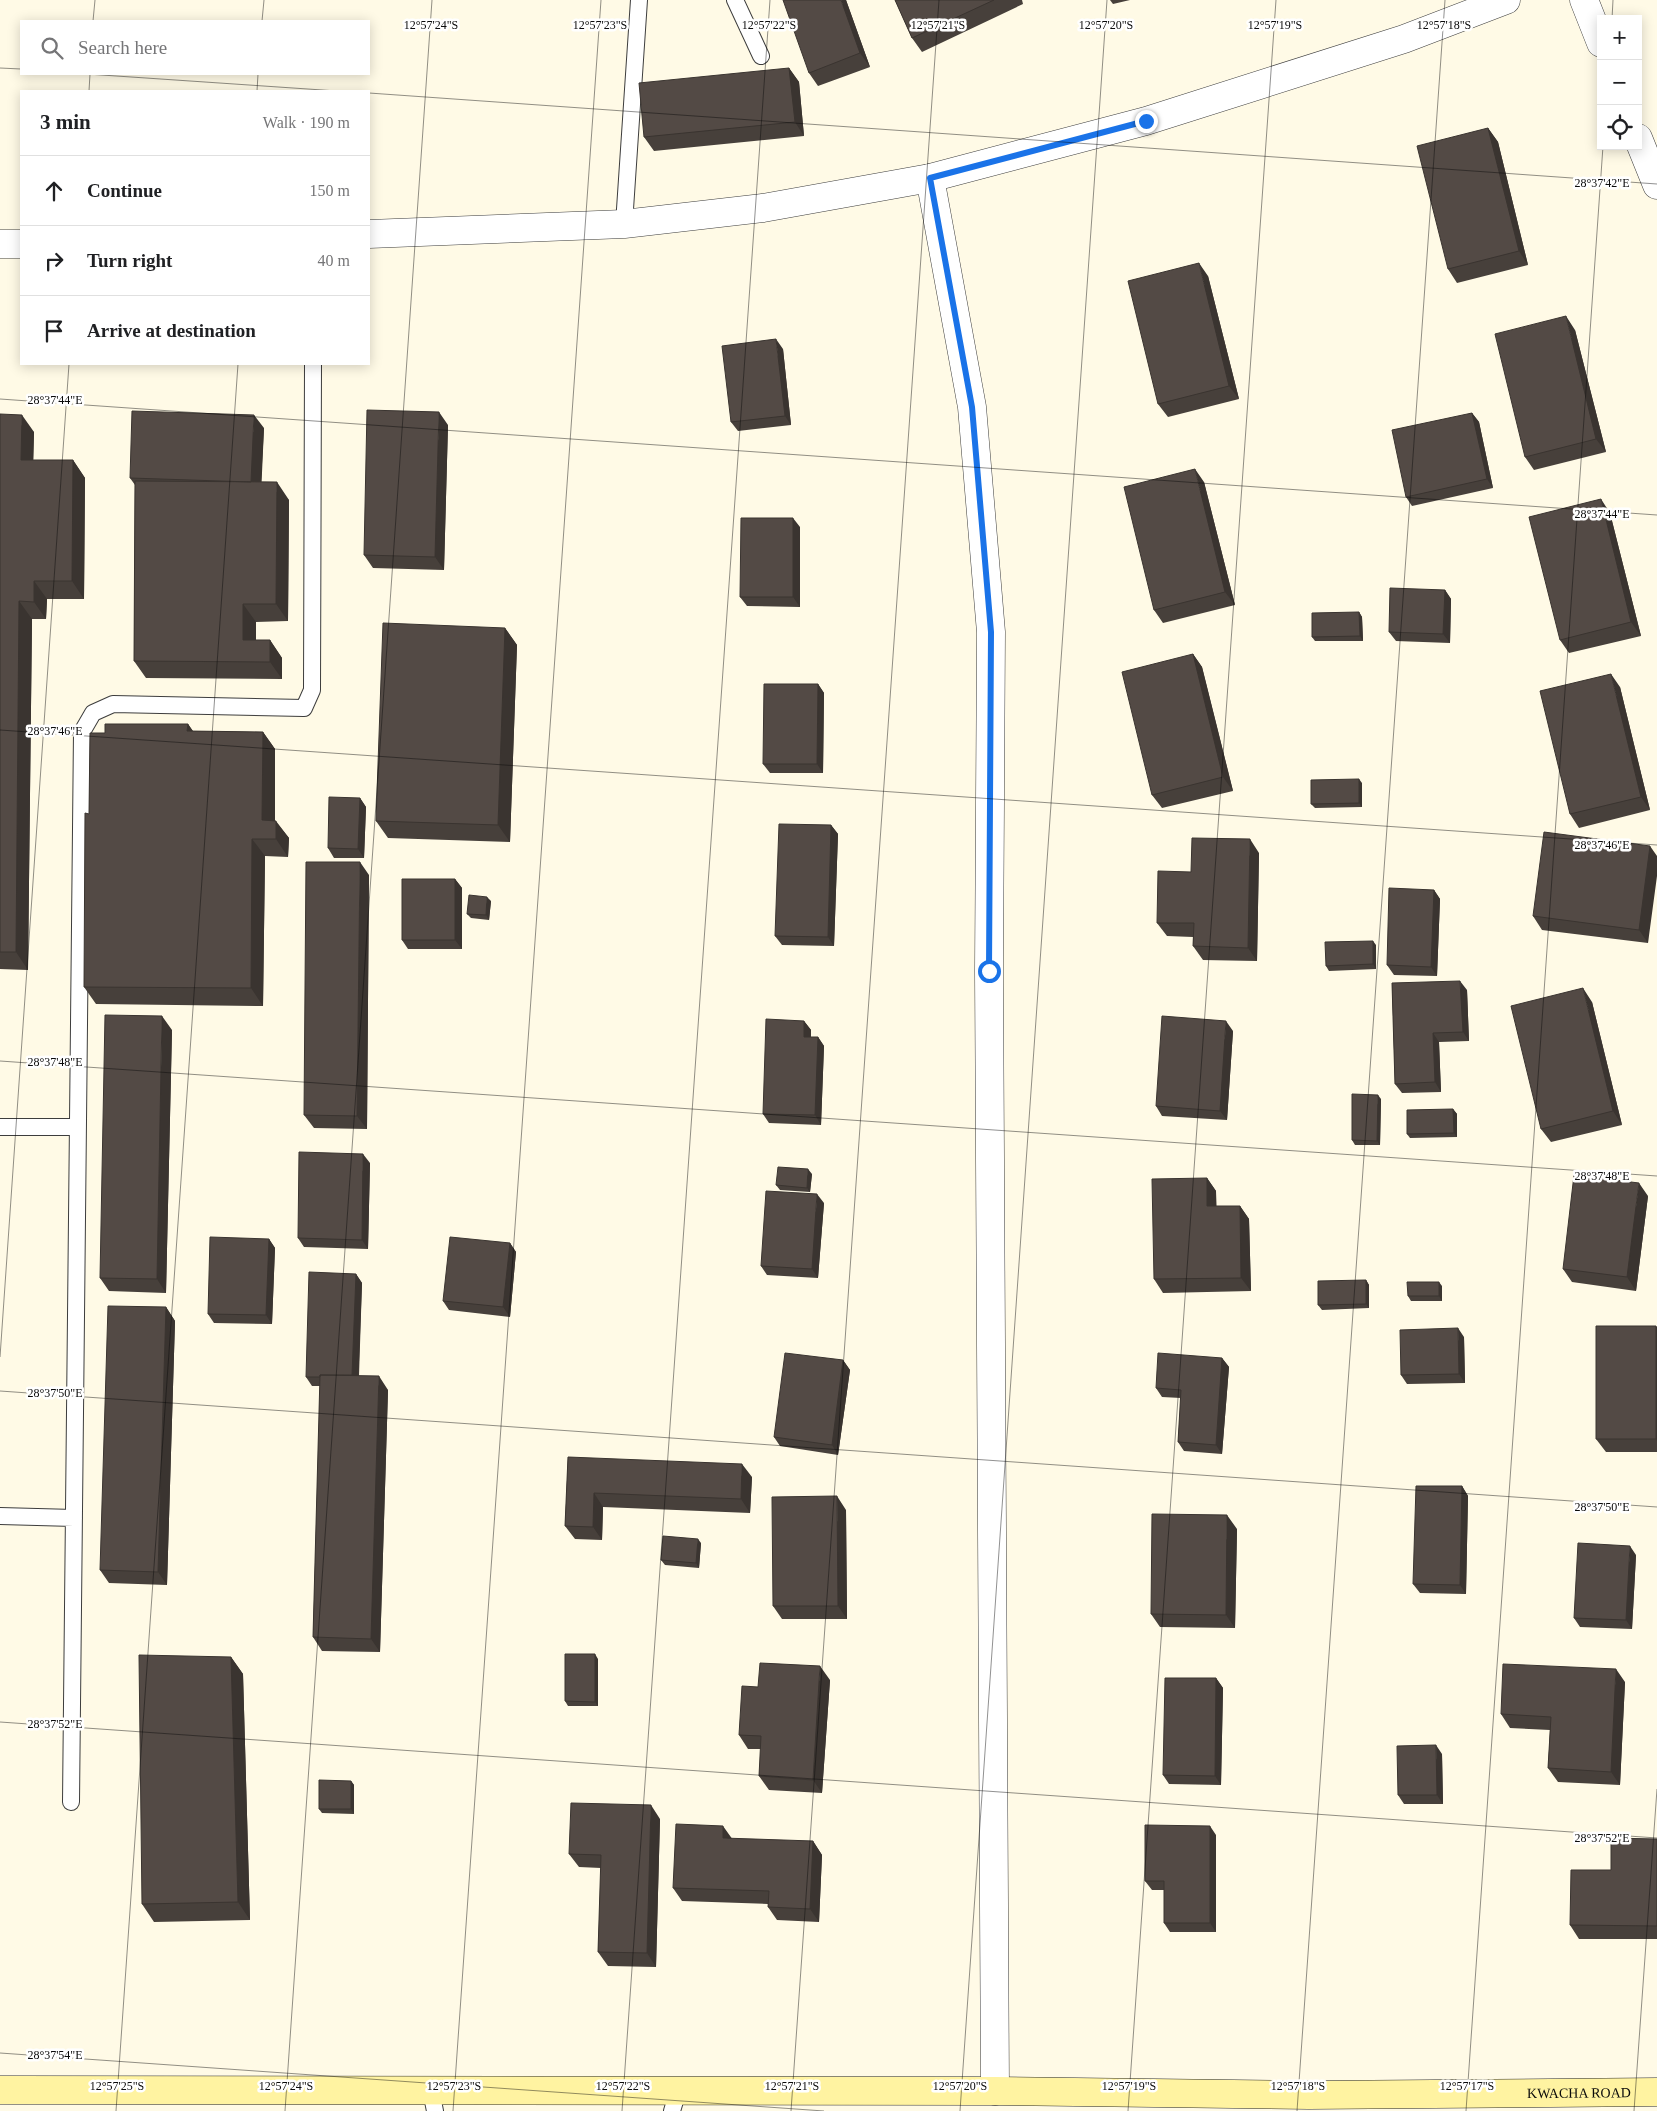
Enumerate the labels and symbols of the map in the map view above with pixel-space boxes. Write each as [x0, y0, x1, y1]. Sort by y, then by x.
text: 12°57'24"S [404, 18, 458, 32]
text: 12°57'23"S [573, 18, 627, 32]
text: 12°57'22"S [742, 18, 796, 32]
text: 12°57'21"S [911, 18, 965, 32]
text: 12°57'20"S [1079, 18, 1133, 32]
text: 12°57'19"S [1248, 18, 1302, 32]
text: 12°57'18"S [1417, 18, 1471, 32]
route end [1135, 110, 1158, 133]
text: 28°37'42"E [1574, 176, 1630, 190]
text: 28°37'44"E [27, 393, 83, 407]
text: 28°37'44"E [1574, 507, 1630, 521]
text: 28°37'46"E [27, 724, 83, 738]
text: 28°37'46"E [1574, 838, 1630, 852]
route start [978, 960, 1001, 983]
text: 28°37'48"E [27, 1055, 83, 1069]
text: 28°37'48"E [1574, 1169, 1630, 1183]
text: 28°37'50"E [27, 1386, 83, 1400]
text: 28°37'50"E [1574, 1500, 1630, 1514]
text: 28°37'52"E [27, 1717, 83, 1731]
text: 28°37'52"E [1574, 1831, 1630, 1845]
text: 28°37'54"E [27, 2048, 83, 2062]
text: 12°57'25"S [90, 2079, 144, 2093]
text: 12°57'24"S [259, 2079, 313, 2093]
text: 12°57'23"S [427, 2079, 481, 2093]
text: 12°57'22"S [596, 2079, 650, 2093]
text: 12°57'21"S [765, 2079, 819, 2093]
text: 12°57'20"S [933, 2079, 987, 2093]
text: 12°57'19"S [1102, 2079, 1156, 2093]
text: 12°57'18"S [1271, 2079, 1325, 2093]
text: 12°57'17"S [1440, 2079, 1494, 2093]
street label: KWACHA ROAD [1527, 2085, 1631, 2101]

